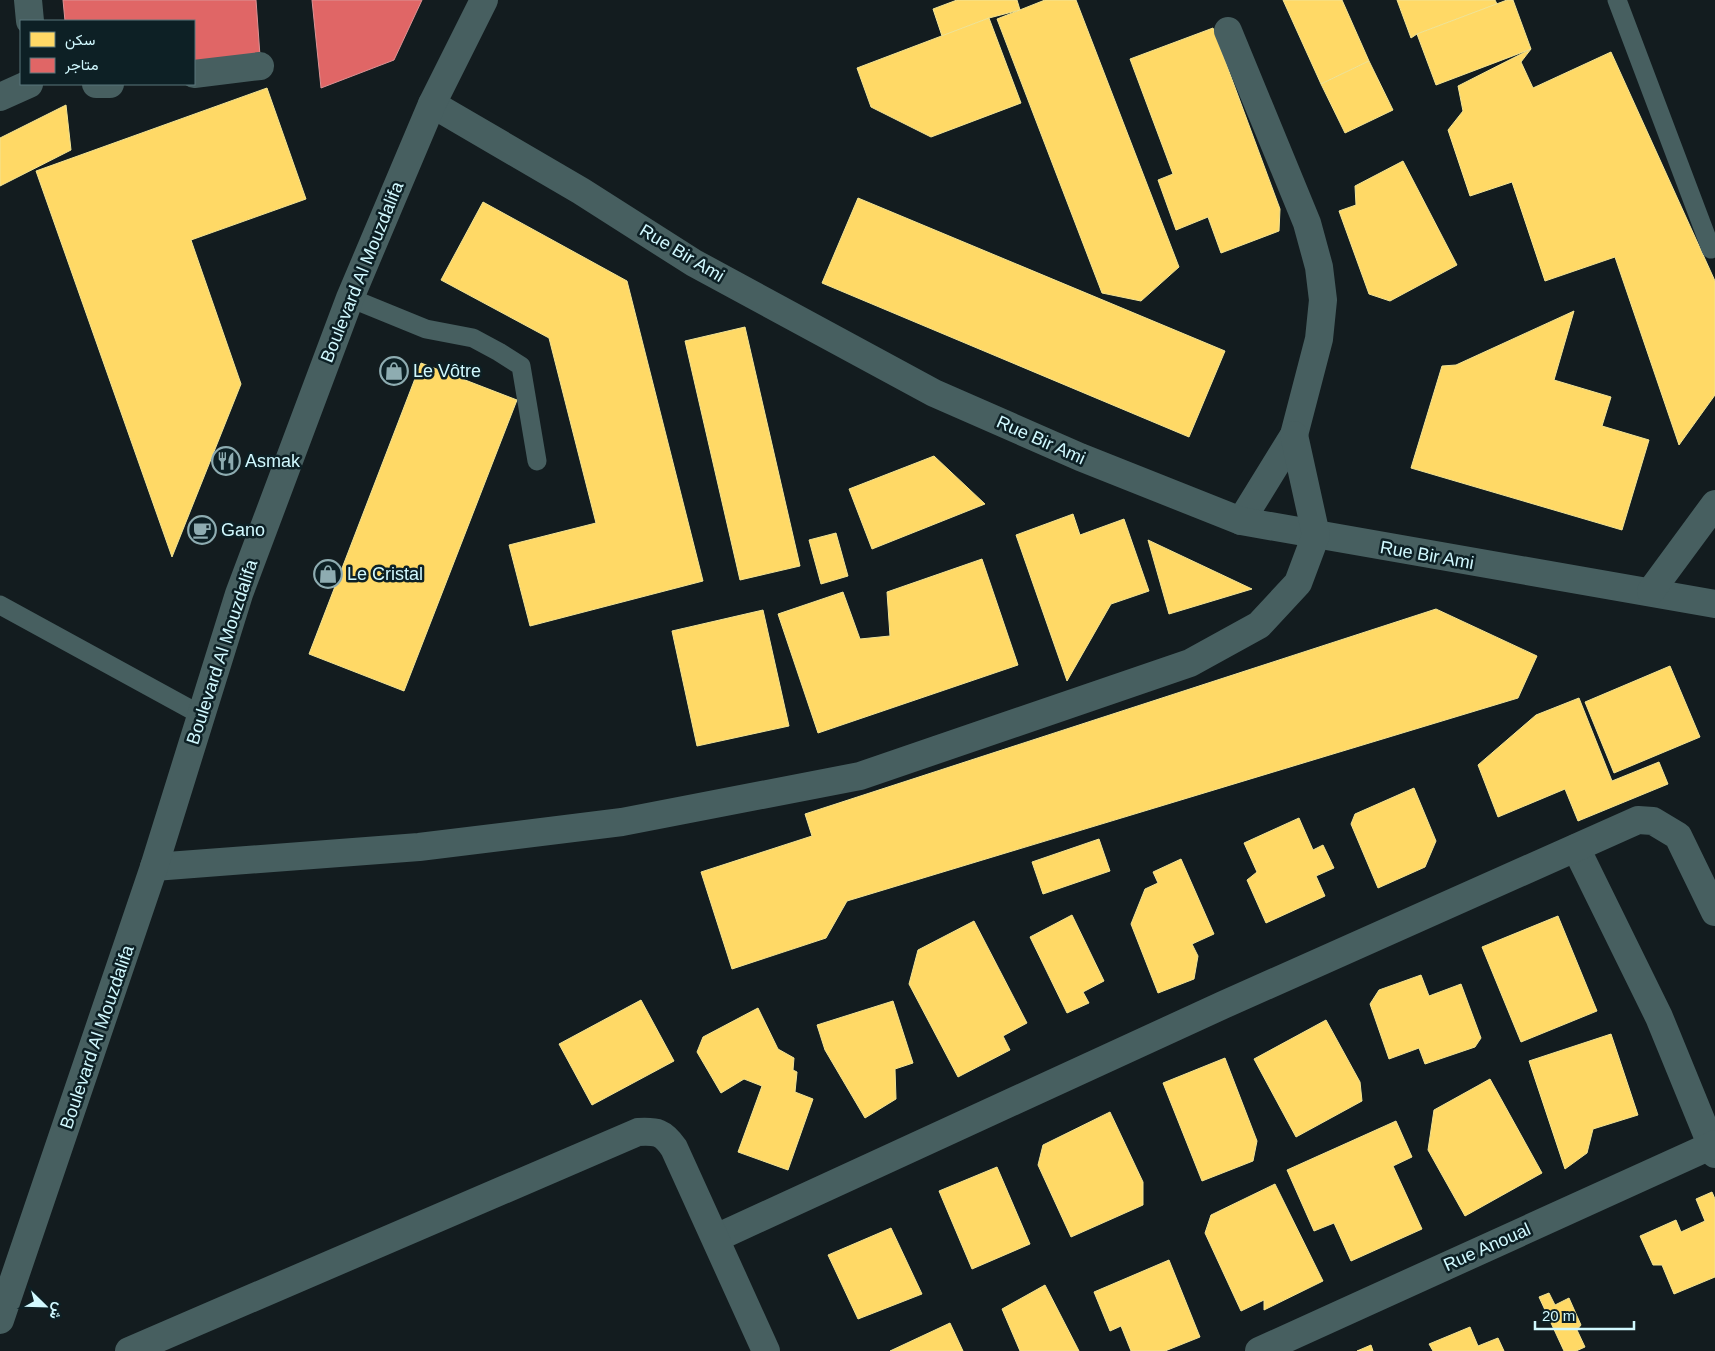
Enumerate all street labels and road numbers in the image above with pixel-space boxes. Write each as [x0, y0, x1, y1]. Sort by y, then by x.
street label: Boulevard Al Mouzdalifa [317, 178, 408, 365]
street label: Rue Bir Ami [636, 220, 728, 286]
street label: Rue Bir Ami [994, 412, 1088, 468]
street label: Rue Bir Ami [1378, 537, 1476, 573]
street label: Boulevard Al Mouzdalifa [183, 556, 262, 747]
street label: Boulevard Al Mouzdalifa [56, 942, 138, 1132]
street label: Rue Anoual [1440, 1219, 1534, 1275]

